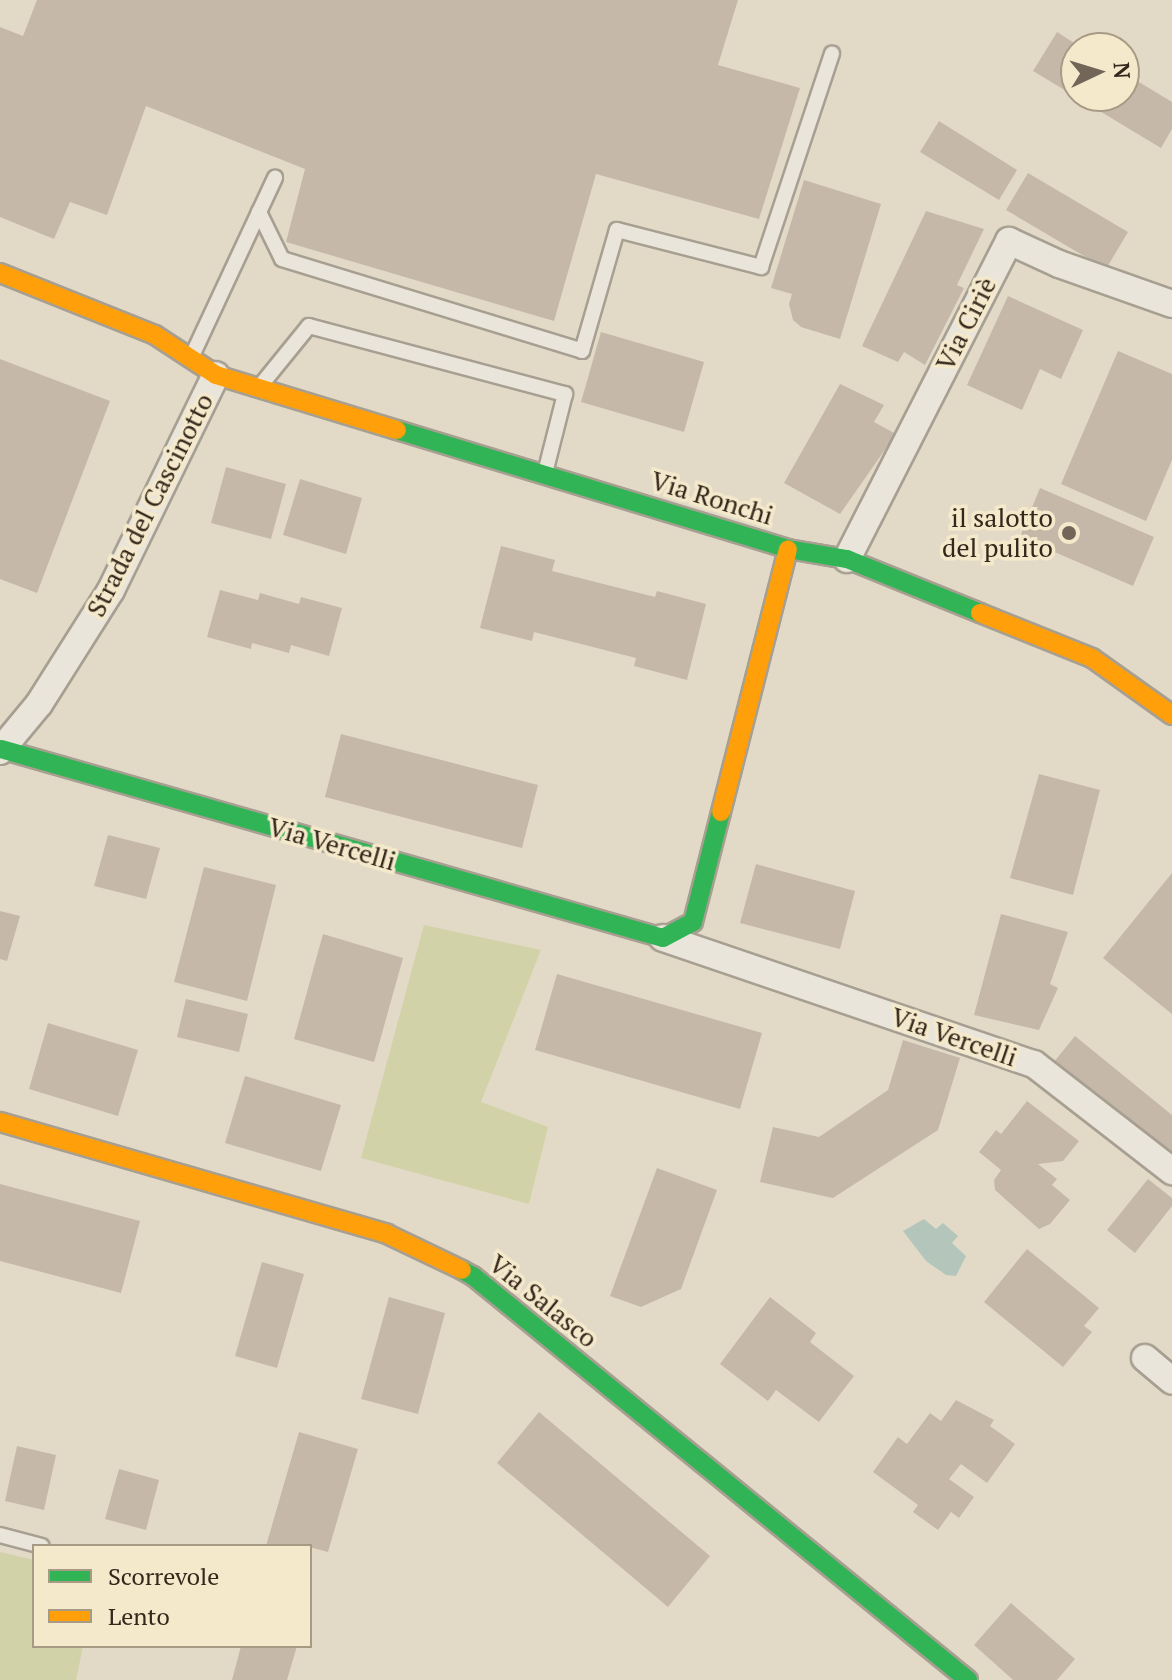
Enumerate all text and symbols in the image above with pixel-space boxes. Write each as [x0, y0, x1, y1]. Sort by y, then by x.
north arrow [1060, 32, 1140, 112]
text: N [1107, 61, 1137, 80]
street label: Via Ciriè [929, 272, 1003, 376]
street label: Strada del Cascinotto [80, 388, 220, 622]
street label: Via Ronchi [647, 465, 777, 531]
place label: il salotto del pulito [942, 502, 1053, 564]
marker: il salotto del pulito [1060, 524, 1078, 542]
street label: Via Vercelli [264, 811, 400, 877]
street label: Via Vercelli [887, 1001, 1021, 1073]
street label: Via Salasco [483, 1248, 603, 1354]
legend [32, 1544, 312, 1648]
text: Scorrevole [108, 1560, 219, 1592]
text: Lento [108, 1600, 170, 1632]

